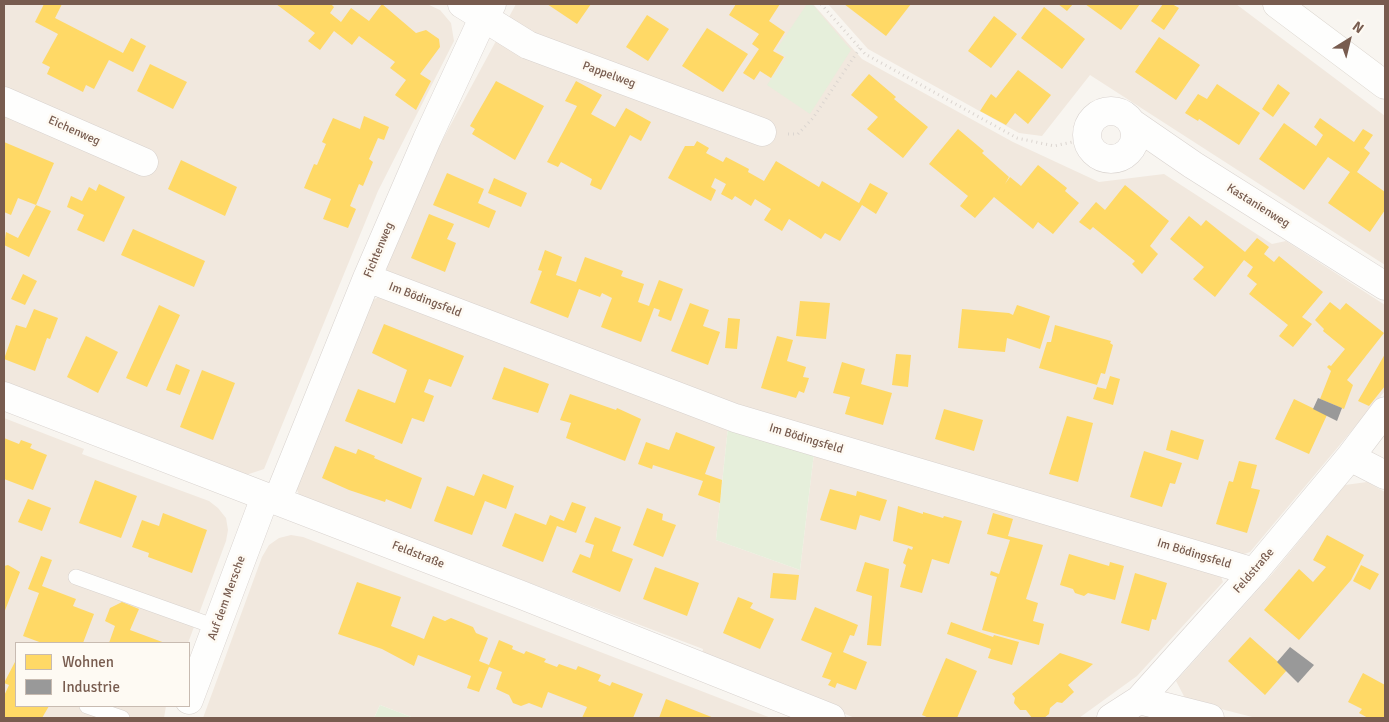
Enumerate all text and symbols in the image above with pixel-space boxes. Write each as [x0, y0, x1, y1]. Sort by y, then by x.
north arrow [1324, 15, 1374, 65]
text: N [1349, 18, 1367, 37]
street label: Pappelweg [580, 59, 638, 91]
street label: Eichenweg [46, 113, 102, 149]
street label: Kastanienweg [1224, 181, 1292, 231]
street label: Fichtenweg [361, 220, 397, 280]
street label: Im Bödingsfeld [387, 280, 463, 320]
street label: Im Bödingsfeld [767, 421, 845, 457]
street label: Im Bödingsfeld [1155, 536, 1233, 572]
street label: Feldstraße [390, 538, 446, 572]
street label: Feldstraße [1230, 545, 1278, 597]
street label: Auf dem Mersche [205, 554, 249, 642]
legend [15, 642, 190, 707]
text: Wohnen [62, 653, 114, 671]
text: Industrie [62, 678, 120, 696]

